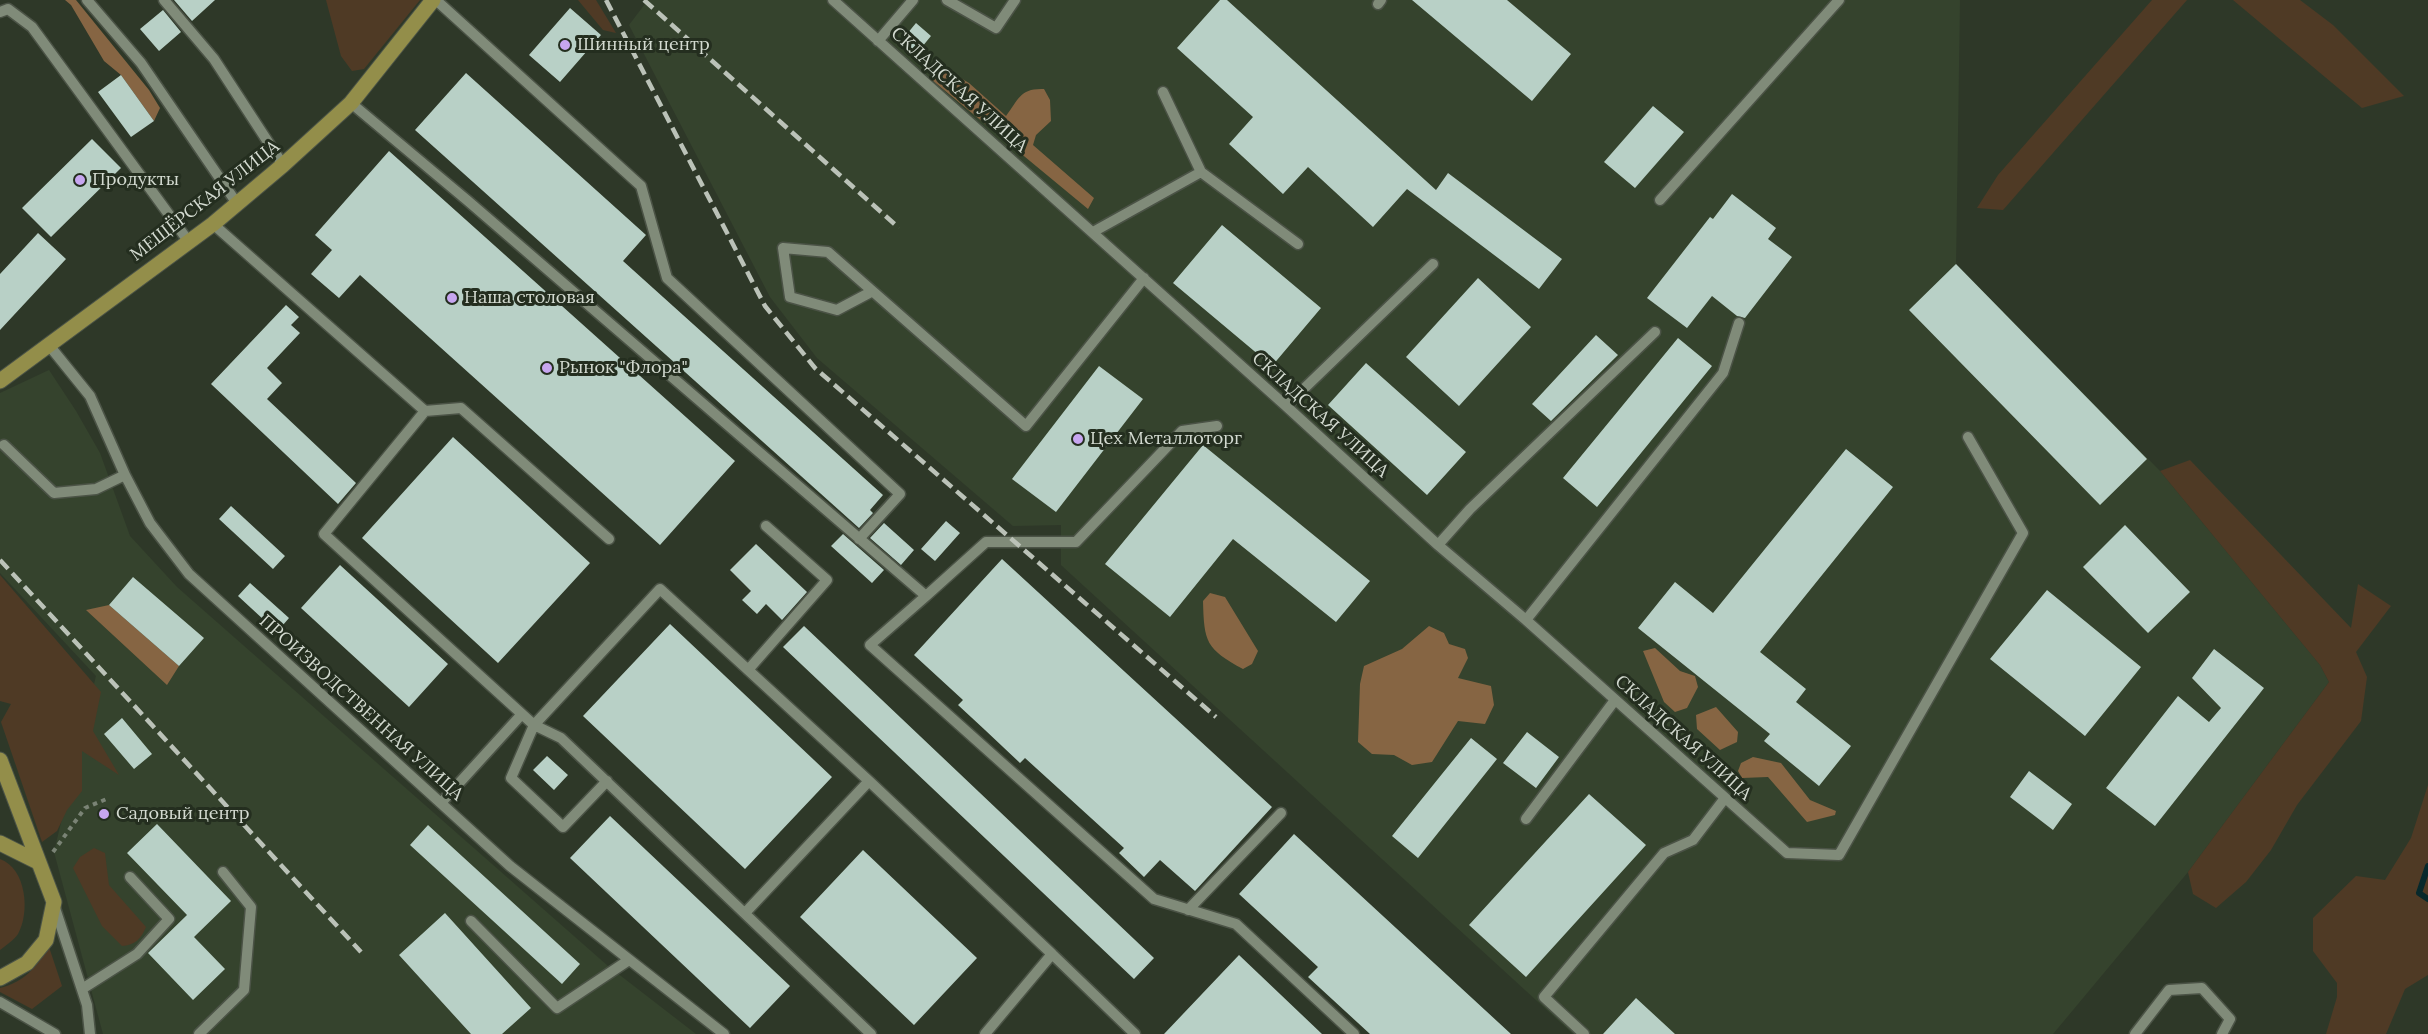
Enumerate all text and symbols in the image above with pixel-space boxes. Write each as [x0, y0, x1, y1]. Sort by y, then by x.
street label: СКЛАДСКАЯ УЛИЦА [886, 23, 1032, 157]
place label: Шинный центр [577, 34, 710, 56]
marker: Шинный центр [558, 38, 572, 52]
street label: МЕЩЁРСКАЯ УЛИЦА [126, 136, 284, 266]
place label: Продукты [92, 169, 179, 191]
marker: Продукты [73, 173, 87, 187]
place label: Наша столовая [464, 287, 595, 309]
marker: Наша столовая [445, 291, 459, 305]
street label: СКЛАДСКАЯ УЛИЦА [1247, 348, 1393, 482]
place label: Рынок "Флора" [559, 357, 688, 379]
marker: Рынок "Флора" [540, 361, 554, 375]
place label: Цех Металлоторг [1090, 428, 1242, 450]
marker: Цех Металлоторг [1071, 432, 1085, 446]
street label: ПРОИЗВОДСТВЕННАЯ УЛИЦА [254, 611, 468, 805]
street label: СКЛАДСКАЯ УЛИЦА [1610, 671, 1756, 805]
place label: Садовый центр [116, 803, 249, 825]
marker: Садовый центр [97, 807, 111, 821]

